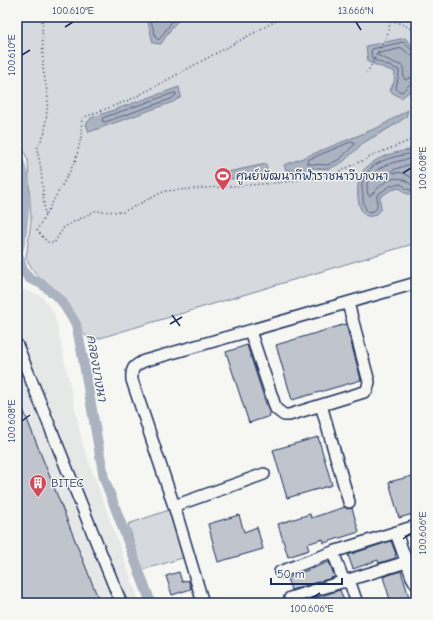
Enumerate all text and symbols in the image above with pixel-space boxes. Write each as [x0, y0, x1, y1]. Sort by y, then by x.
text: 100.610°E [52, 5, 94, 17]
text: 13.666°N [338, 5, 374, 17]
text: 100.610°E [6, 34, 18, 76]
text: 100.608°E [417, 147, 429, 189]
sports icon: ศูนย์พัฒนากีฬาราชนาวีบางนา [213, 166, 233, 191]
place label: ศูนย์พัฒนากีฬาราชนาวีบางนา [236, 168, 388, 185]
water label: คลองบางนา [84, 334, 110, 404]
text: 100.608°E [6, 400, 18, 442]
building icon: BITEC [28, 473, 48, 498]
place label: BITEC [51, 476, 84, 490]
text: 100.606°E [417, 511, 429, 555]
scale bar [271, 560, 342, 586]
text: 50 m [277, 567, 305, 581]
text: 100.606°E [290, 603, 334, 615]

